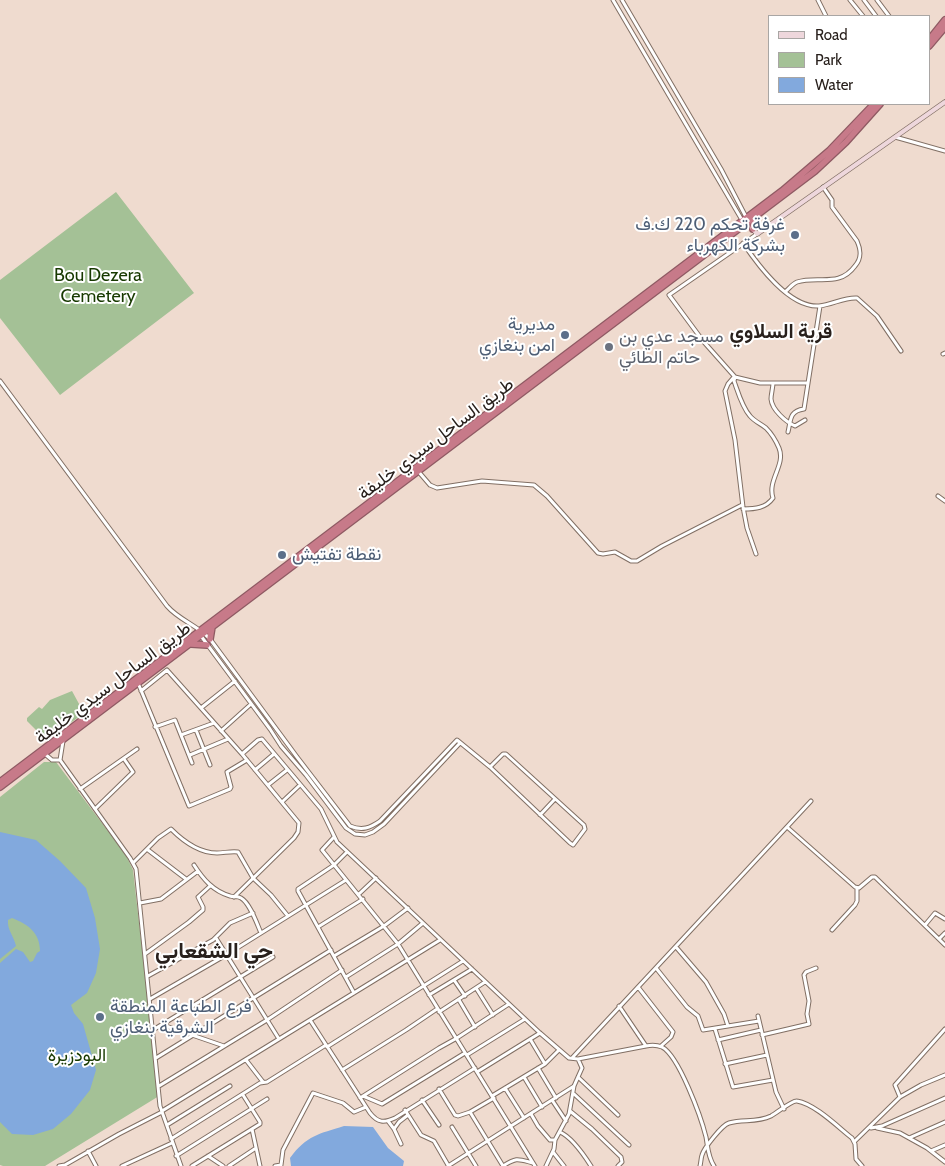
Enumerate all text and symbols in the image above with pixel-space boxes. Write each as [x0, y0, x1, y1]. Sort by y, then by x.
legend [768, 15, 930, 105]
text: Road [815, 26, 848, 44]
text: Park [815, 51, 842, 69]
text: Water [815, 76, 853, 94]
place label: غرفة تحكم 220 ك.ف بشركة الكهرباء [635, 214, 785, 256]
marker: غرفة تحكم 220 ك.ف بشركة الكهرباء [789, 229, 801, 241]
park label: Bou Dezera Cemetery [54, 265, 142, 308]
place label: مديرية امن بنغازي [479, 314, 555, 356]
district label: قرية السلاوي [730, 320, 832, 344]
place label: مسجد عدي بن حاتم الطائي [619, 326, 724, 368]
marker: مديرية امن بنغازي [559, 329, 571, 341]
marker: مسجد عدي بن حاتم الطائي [603, 341, 615, 353]
street label: طريق الساحل سيدي خليفة [354, 373, 518, 505]
place label: نقطة تفتيش [292, 544, 381, 566]
marker: نقطة تفتيش [276, 549, 288, 561]
street label: طريق الساحل سيدي خليفة [31, 617, 195, 749]
district label: حي الشقعابي [155, 939, 273, 965]
place label: فرع الطباعة المنطقة الشرقية بنغازي [110, 996, 252, 1038]
marker: فرع الطباعة المنطقة الشرقية بنغازي [94, 1011, 106, 1023]
park label: البودزيرة [48, 1045, 106, 1067]

